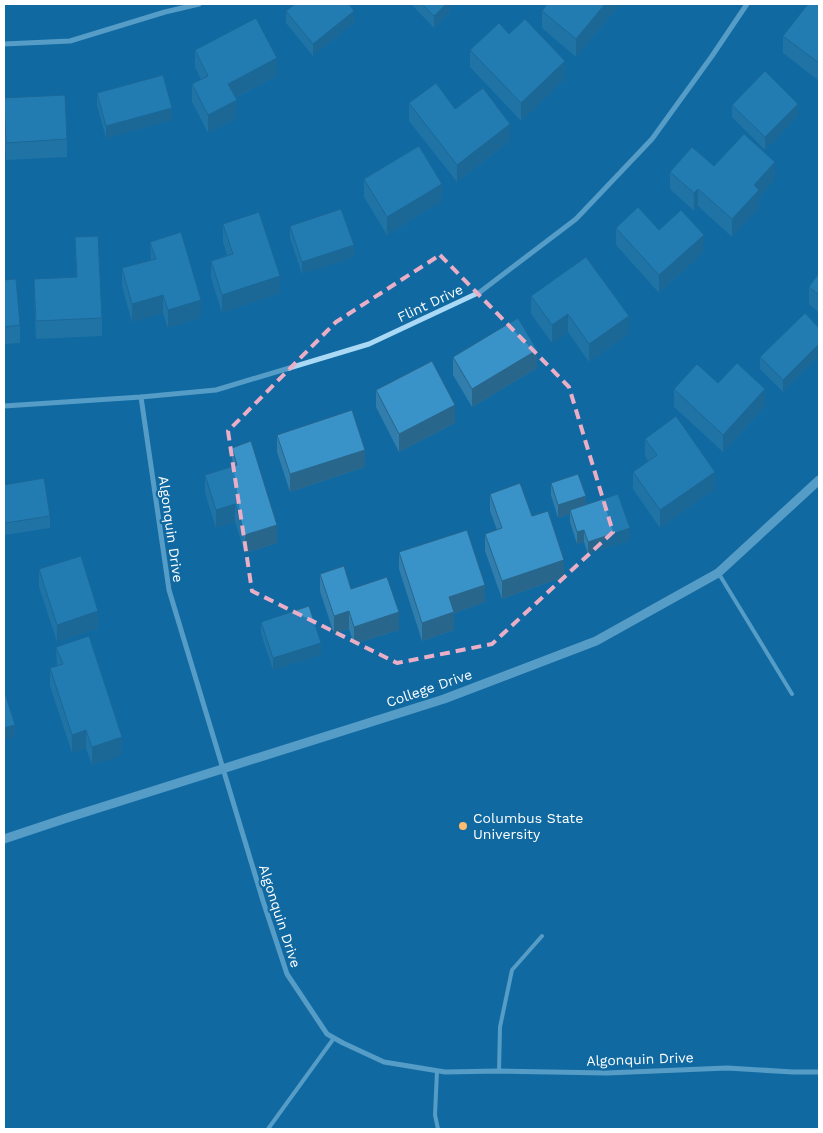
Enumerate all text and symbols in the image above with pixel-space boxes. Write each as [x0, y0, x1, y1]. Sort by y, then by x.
street label: Flint Drive [395, 281, 465, 325]
street label: Algonquin Drive [156, 475, 186, 583]
street label: College Drive [384, 666, 474, 710]
place label: Columbus State University [473, 810, 583, 842]
marker: Columbus State University [457, 820, 469, 832]
street label: Algonquin Drive [256, 862, 304, 970]
street label: Algonquin Drive [586, 1049, 694, 1069]

